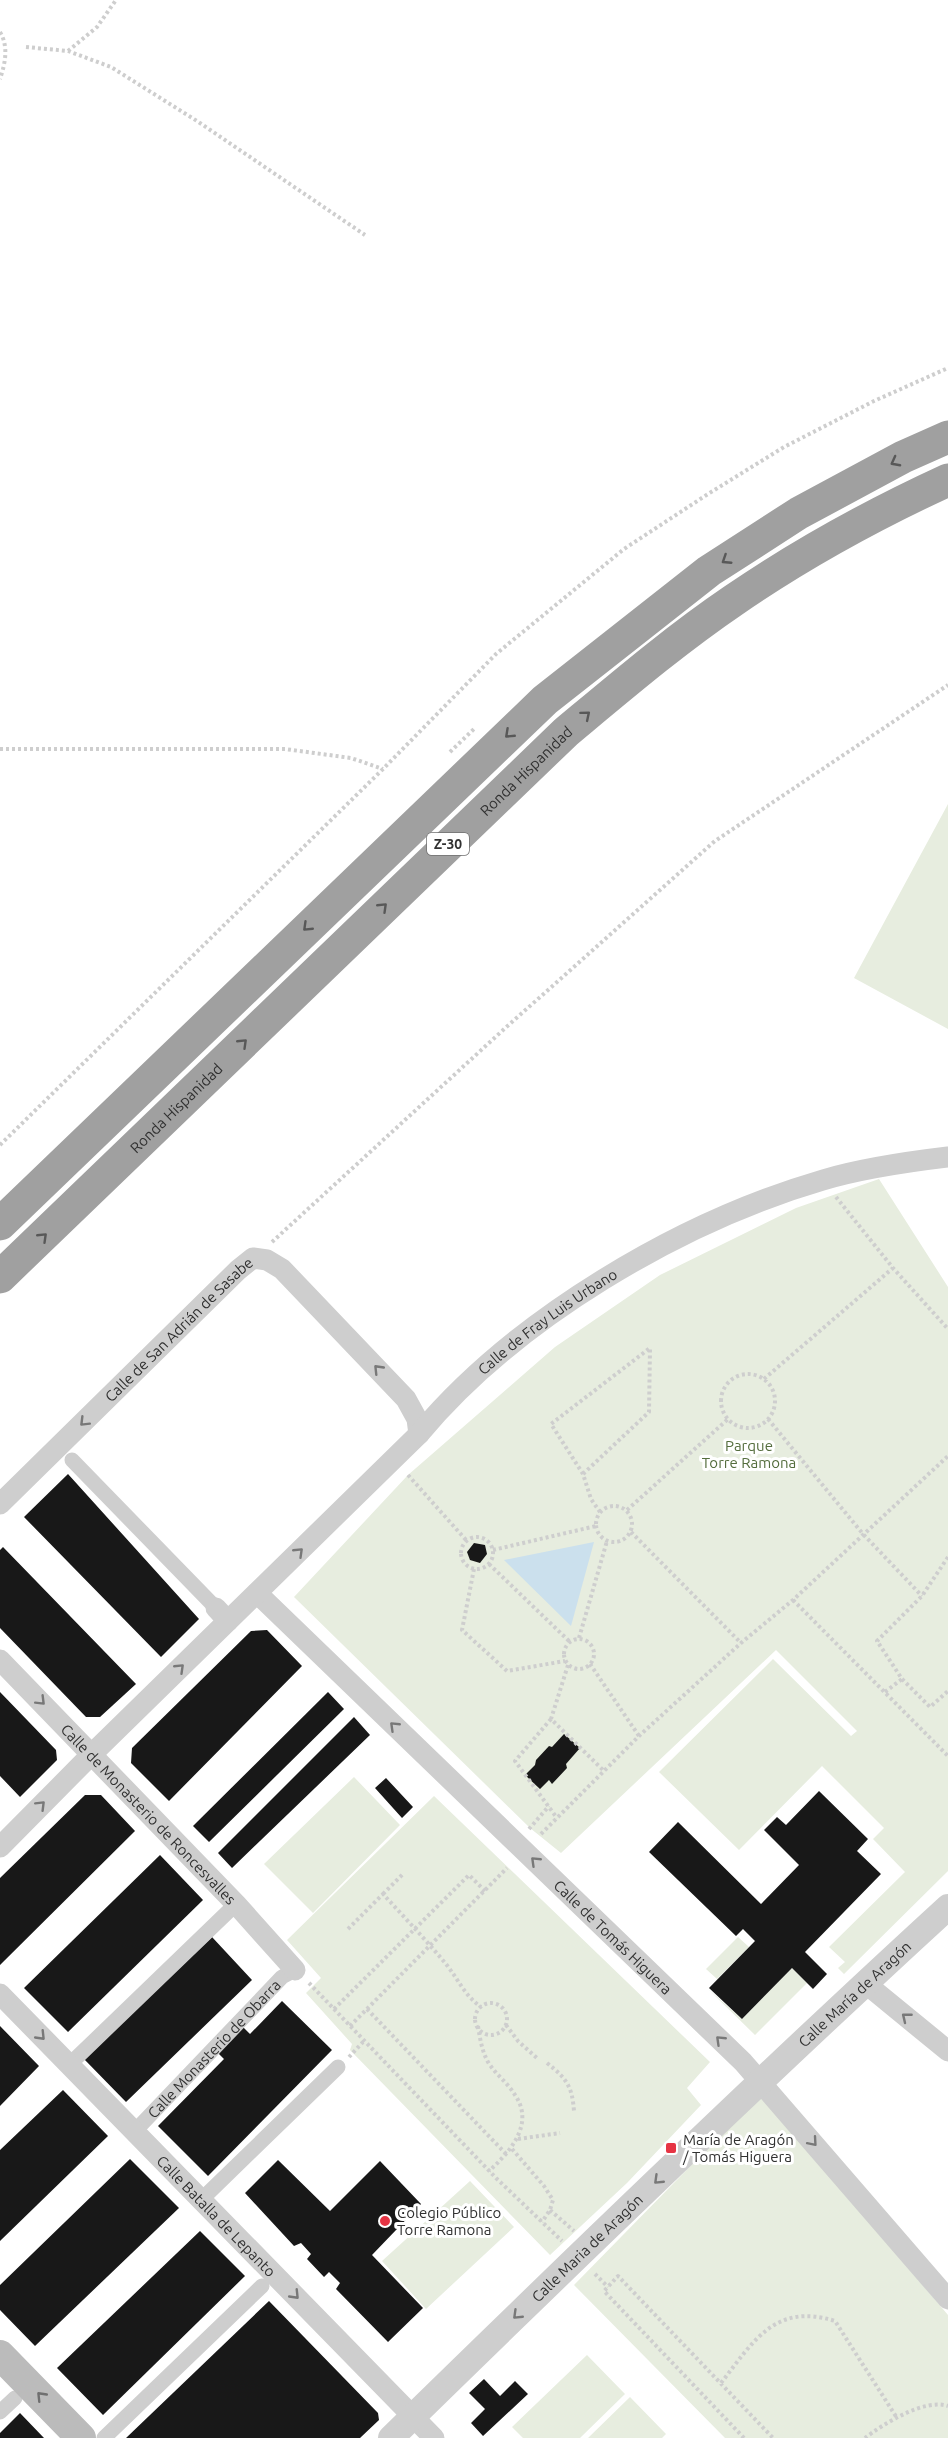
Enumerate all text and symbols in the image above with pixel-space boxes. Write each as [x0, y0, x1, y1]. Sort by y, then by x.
one-way arrow [890, 454, 901, 466]
one-way arrow [722, 552, 733, 563]
one-way arrow [579, 712, 590, 723]
street label: Ronda Hispanidad [476, 722, 575, 819]
one-way arrow [505, 727, 515, 738]
road number: Z-30 [427, 833, 469, 855]
one-way arrow [377, 903, 387, 914]
one-way arrow [304, 920, 314, 931]
one-way arrow [236, 1039, 247, 1050]
street label: Ronda Hispanidad [126, 1060, 225, 1156]
one-way arrow [35, 1233, 46, 1244]
street label: Calle de San Adrián de Sasabe [101, 1253, 256, 1405]
street label: Calle de Fray Luis Urbano [474, 1265, 620, 1378]
one-way arrow [374, 1366, 385, 1377]
one-way arrow [81, 1414, 92, 1425]
park label: Parque Torre Ramona [702, 1437, 796, 1471]
one-way arrow [293, 1548, 303, 1559]
one-way arrow [172, 1665, 183, 1676]
one-way arrow [34, 1695, 45, 1705]
street label: Calle de Monasterio de Roncesvalles [58, 1720, 240, 1907]
one-way arrow [391, 1722, 402, 1733]
one-way arrow [34, 1802, 45, 1812]
one-way arrow [531, 1857, 541, 1868]
street label: Calle de Tomás Higuera [551, 1876, 676, 1997]
street label: Calle María de Aragón [795, 1937, 914, 2050]
street label: Calle Monasterio de Obarra [144, 1976, 284, 2121]
one-way arrow [902, 2014, 913, 2025]
one-way arrow [33, 2028, 44, 2039]
one-way arrow [717, 2037, 728, 2048]
place label: María de Aragón / Tomás Higuera [682, 2131, 794, 2165]
one-way arrow [806, 2135, 817, 2146]
marker: María de Aragón / Tomás Higuera [664, 2141, 678, 2155]
street label: Calle Batalla de Lepanto [154, 2152, 280, 2280]
one-way arrow [655, 2173, 665, 2184]
street label: Calle Maria de Aragón [528, 2190, 646, 2305]
place label: Colegio Público Torre Ramona [397, 2204, 501, 2238]
marker: Colegio Público Torre Ramona [378, 2214, 392, 2228]
one-way arrow [287, 2288, 298, 2299]
one-way arrow [514, 2307, 525, 2318]
one-way arrow [37, 2393, 48, 2404]

